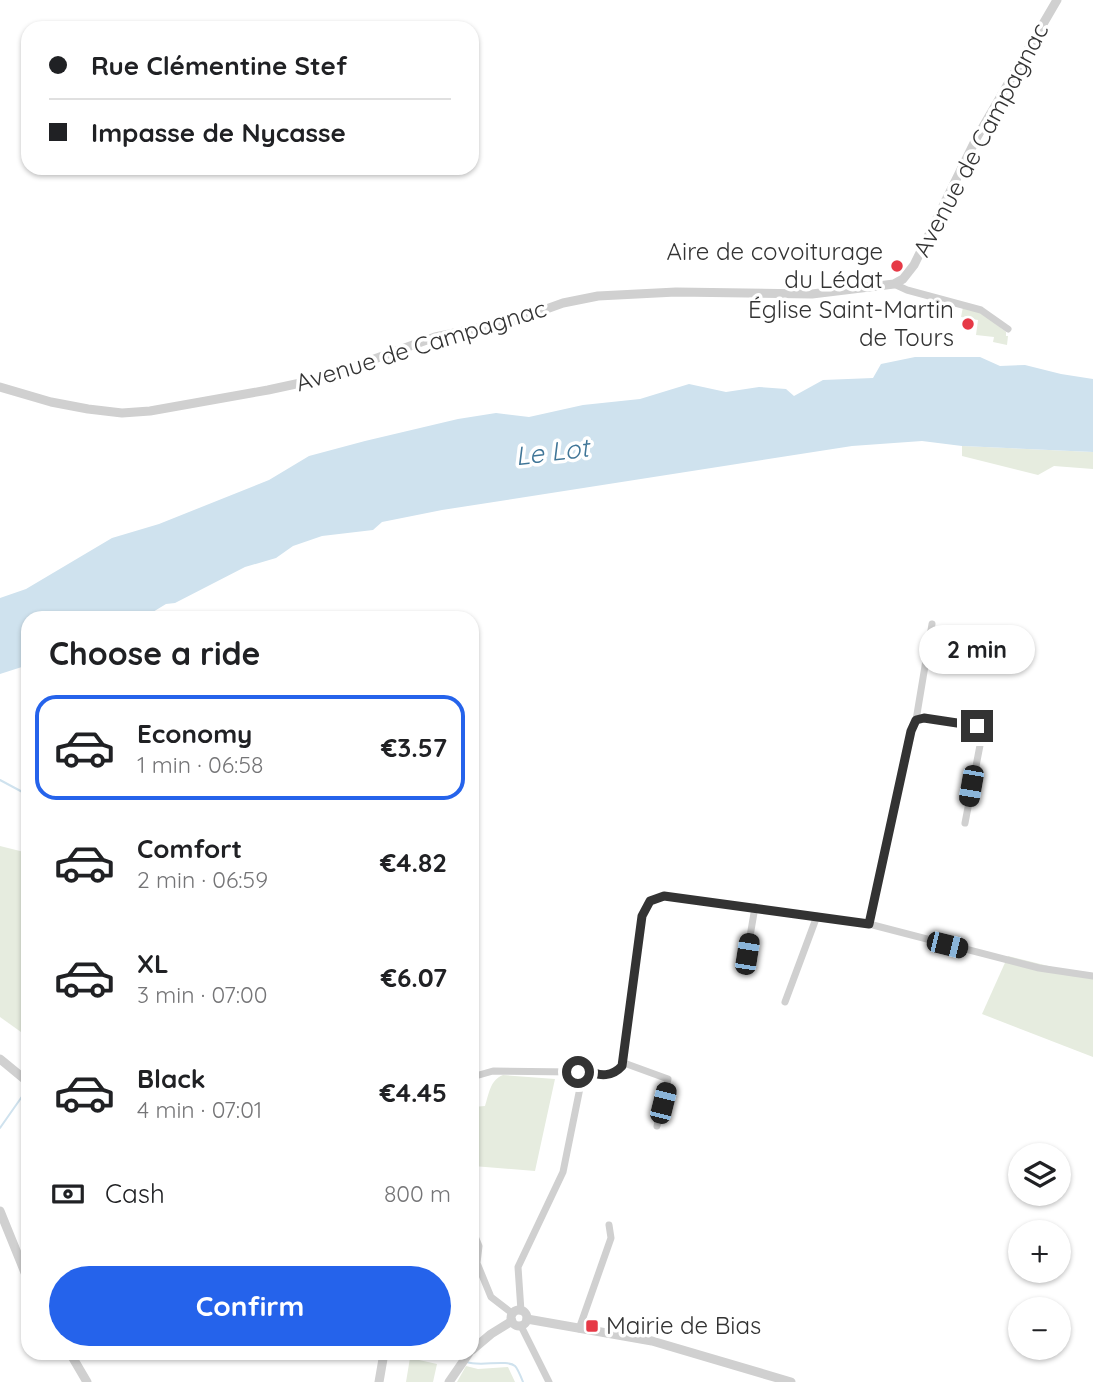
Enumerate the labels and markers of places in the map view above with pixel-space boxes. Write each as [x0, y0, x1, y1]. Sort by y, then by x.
place label: Aire de covoiturage du Lédat [666, 236, 883, 294]
marker: Aire de covoiturage du Lédat [889, 258, 905, 274]
place label: Église Saint-Martin de Tours [748, 294, 954, 352]
marker: Église Saint-Martin de Tours [960, 316, 976, 332]
place label: Mairie de Bias [606, 1310, 761, 1340]
marker: Mairie de Bias [584, 1318, 600, 1334]

